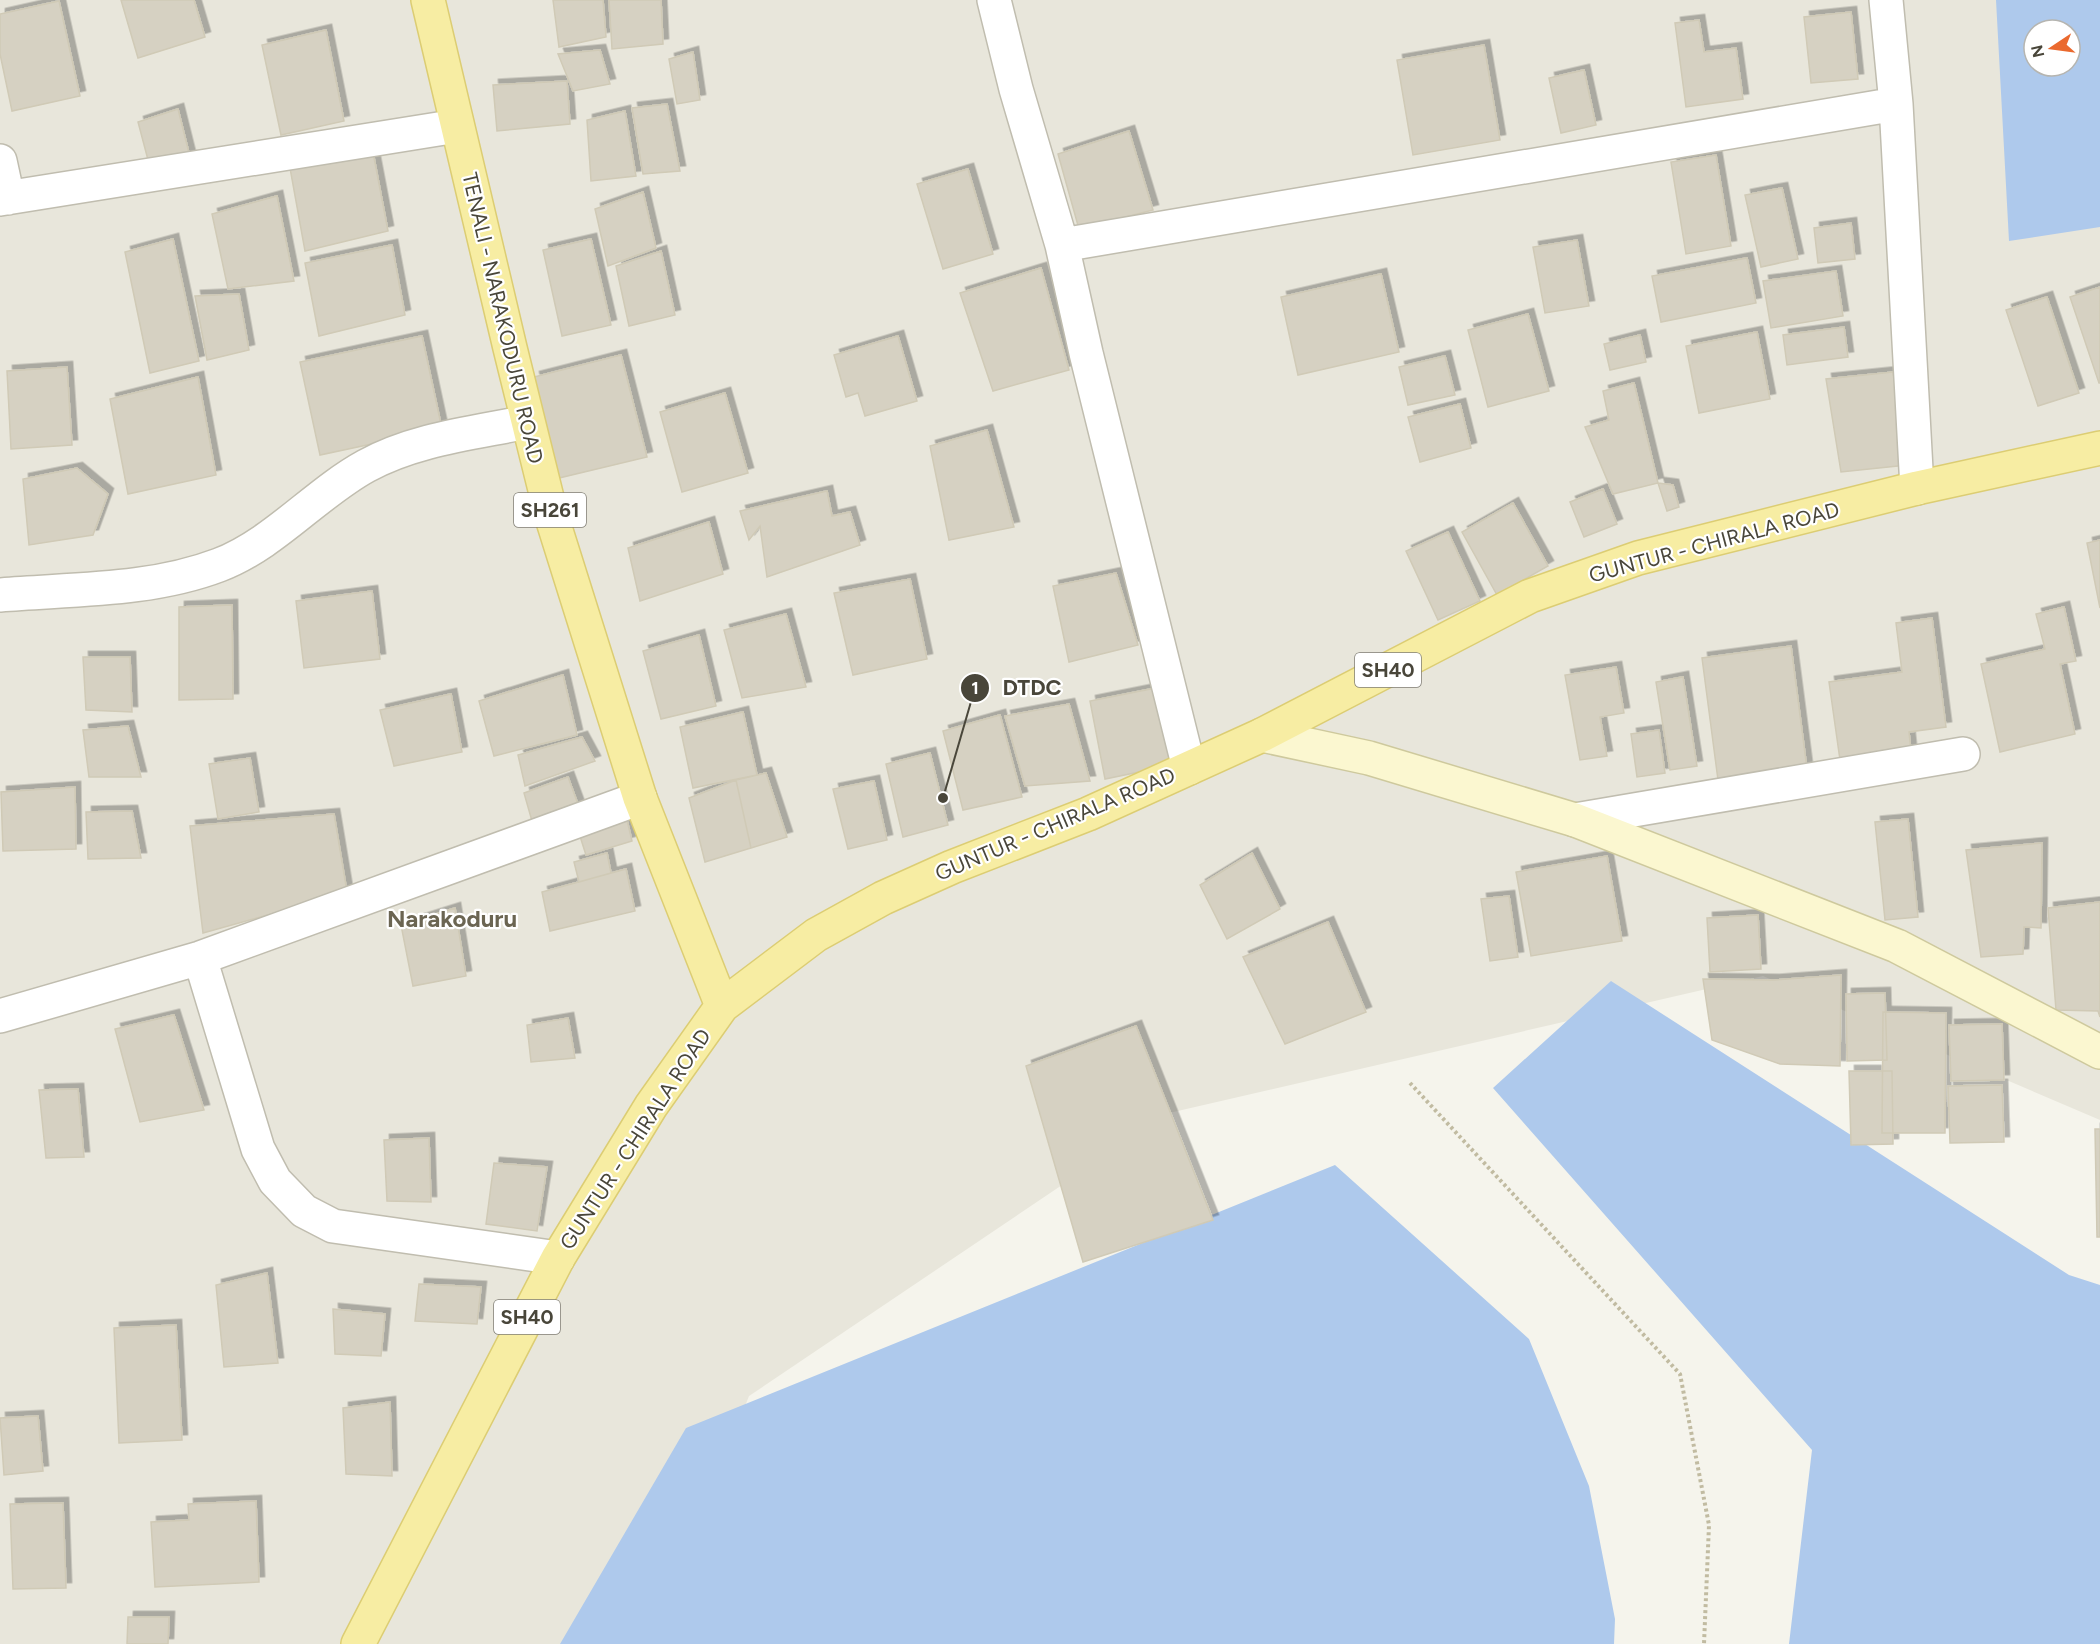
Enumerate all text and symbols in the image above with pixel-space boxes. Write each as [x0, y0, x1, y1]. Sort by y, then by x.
north arrow [2022, 18, 2082, 78]
text: N [2027, 43, 2049, 59]
street label: TENALI - NARAKODURU ROAD [457, 170, 549, 466]
road number: SH261 [514, 493, 586, 527]
street label: GUNTUR - CHIRALA ROAD [1586, 497, 1842, 587]
road number: SH40 [1355, 653, 1421, 687]
callout: DTDC [960, 668, 1073, 708]
text: DTDC [1002, 674, 1062, 701]
text: 1 [971, 677, 979, 699]
street label: GUNTUR - CHIRALA ROAD [931, 762, 1179, 886]
district label: Narakoduru [387, 904, 517, 933]
street label: GUNTUR - CHIRALA ROAD [554, 1024, 716, 1254]
road number: SH40 [494, 1300, 560, 1334]

